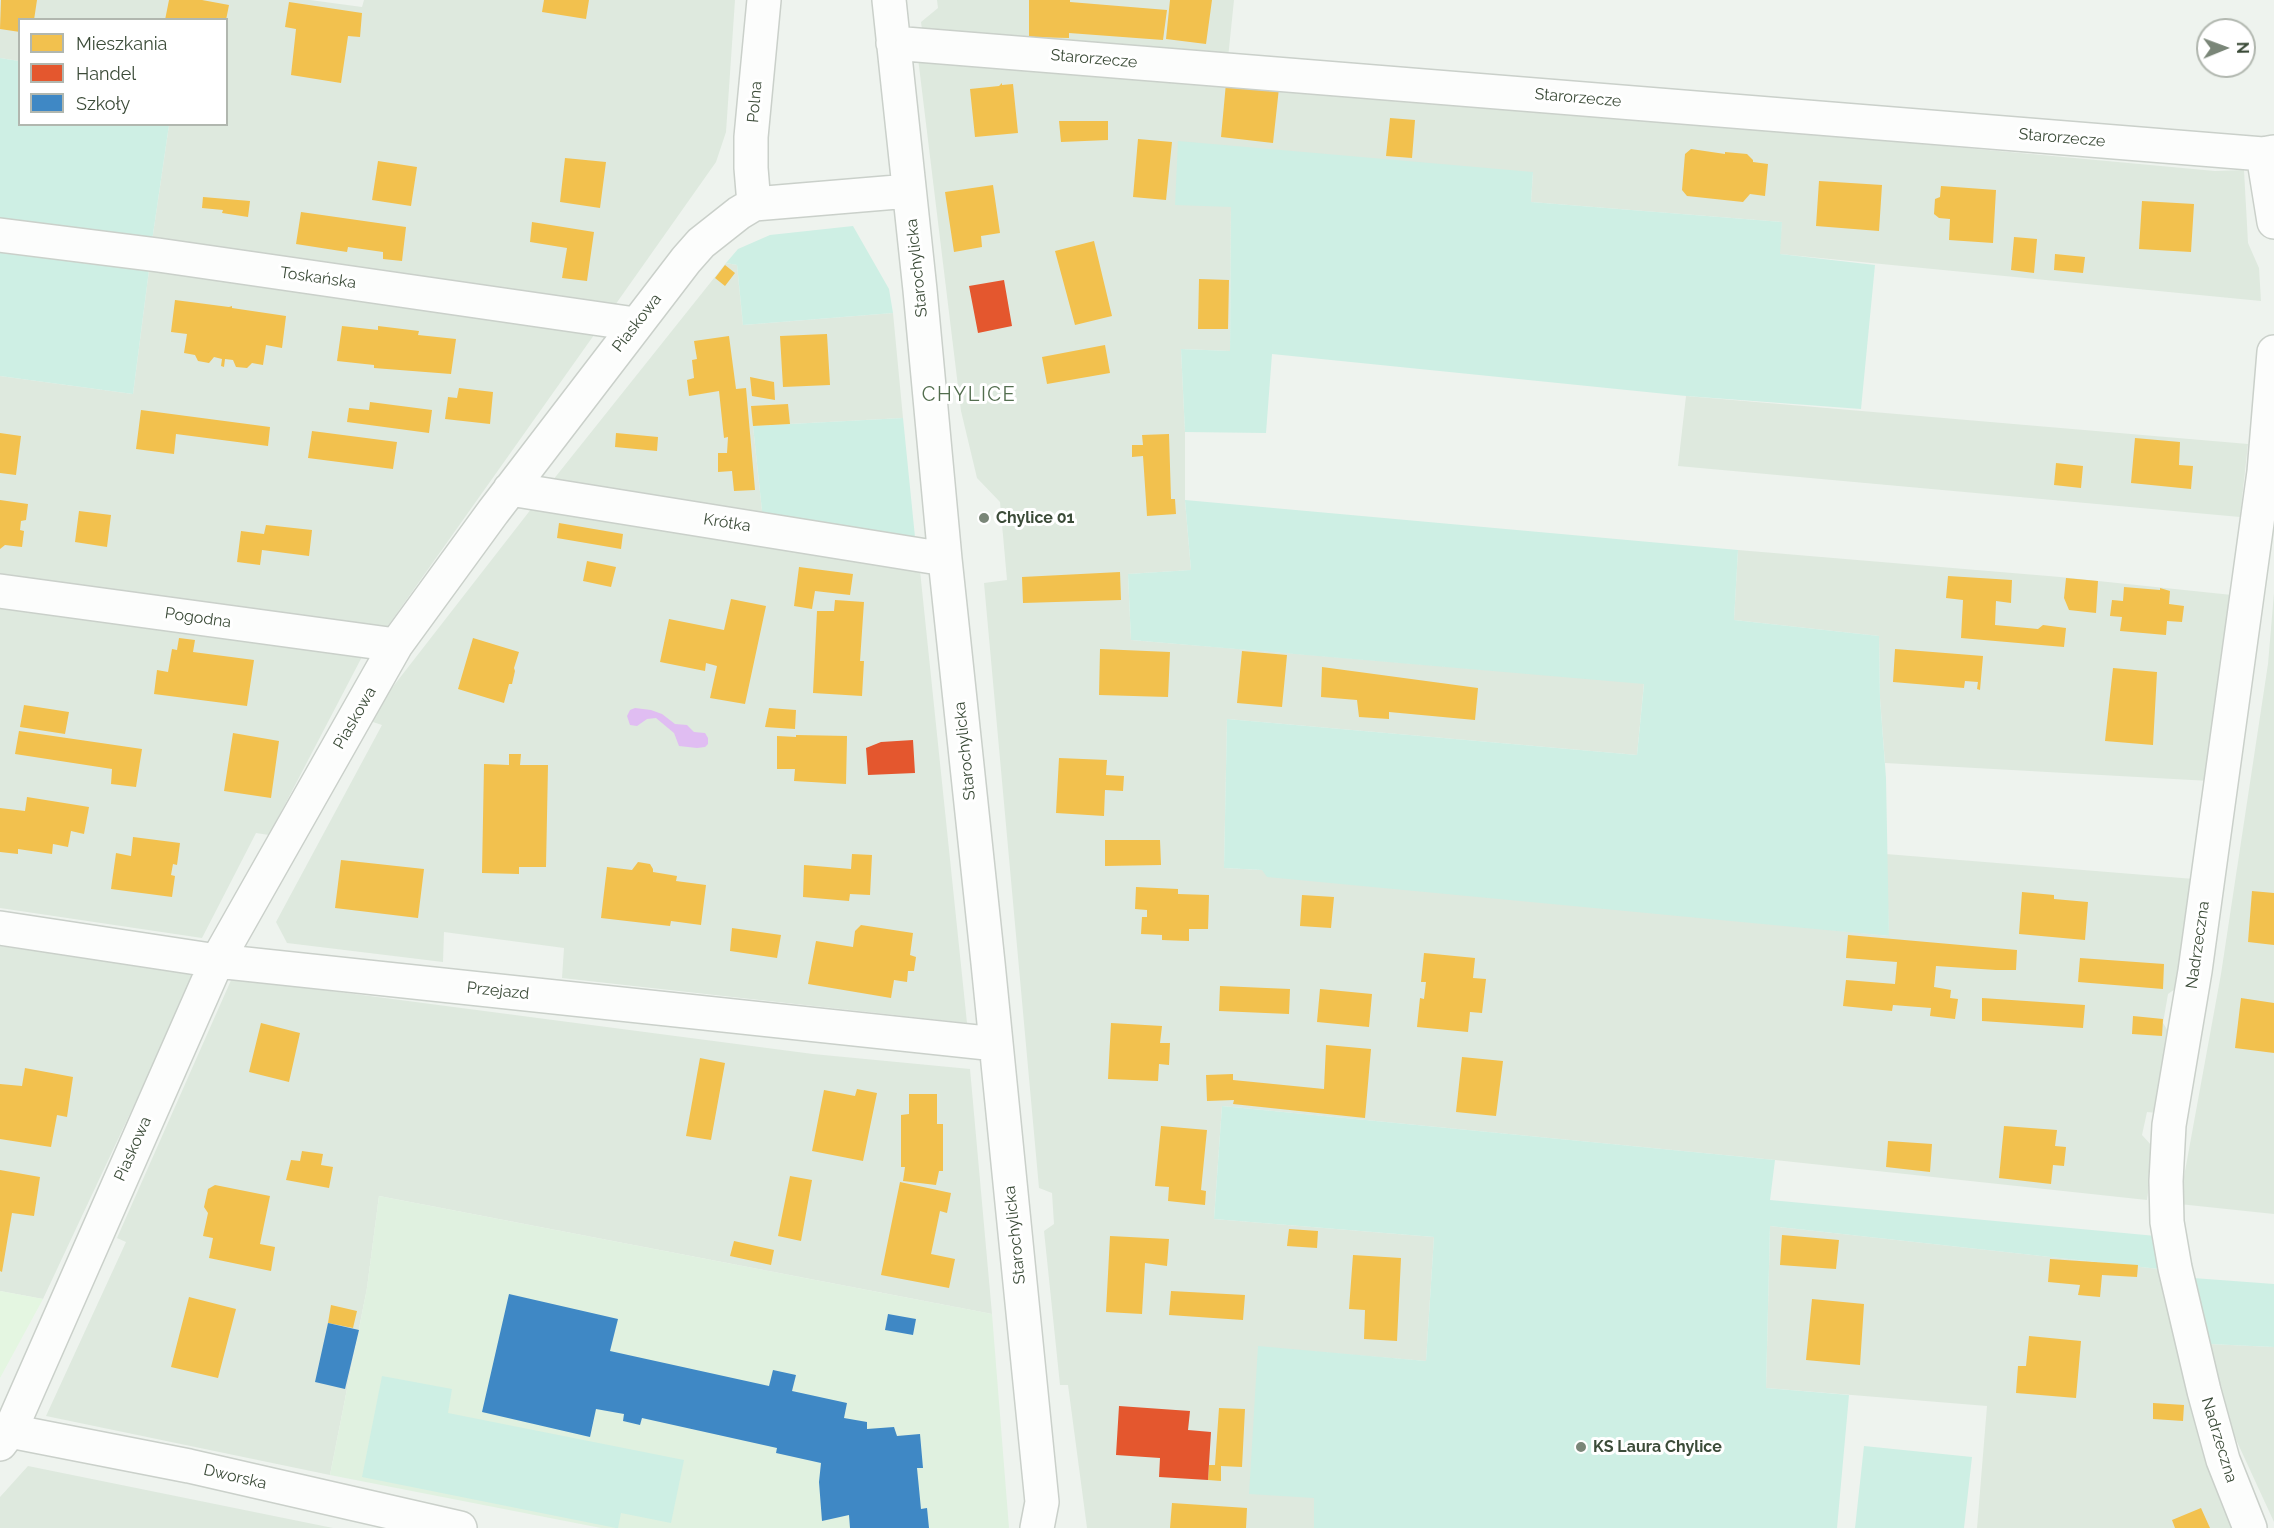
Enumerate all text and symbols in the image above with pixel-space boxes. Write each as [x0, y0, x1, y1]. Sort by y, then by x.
legend [18, 18, 228, 126]
north arrow [2196, 18, 2256, 78]
text: Mieszkania [76, 33, 167, 54]
text: N [2233, 41, 2252, 54]
street label: Starorzecze [1050, 46, 1138, 72]
text: Handel [76, 63, 136, 84]
street label: Polna [744, 80, 766, 124]
street label: Starorzecze [1534, 85, 1622, 111]
text: Szkoły [76, 93, 130, 114]
street label: Starorzecze [2018, 125, 2106, 151]
street label: Starochylicka [902, 218, 932, 318]
street label: Toskańska [279, 263, 357, 293]
street label: Piaskowa [608, 290, 666, 356]
district label: CHYLICE [922, 383, 1016, 407]
place label: Chylice 01 [996, 508, 1075, 528]
street label: Krótka [702, 510, 752, 536]
marker: Chylice 01 [977, 511, 991, 525]
street label: Pogodna [164, 604, 232, 632]
street label: Piaskowa [330, 683, 380, 753]
street label: Starochylicka [950, 701, 980, 801]
street label: Nadrzeczna [2182, 900, 2214, 990]
street label: Przejazd [466, 978, 530, 1004]
street label: Piaskowa [110, 1114, 156, 1184]
street label: Starochylicka [1000, 1185, 1030, 1285]
street label: Nadrzeczna [2197, 1395, 2241, 1485]
place label: KS Laura Chylice [1593, 1437, 1722, 1457]
marker: KS Laura Chylice [1574, 1440, 1588, 1454]
street label: Dworska [202, 1460, 268, 1494]

